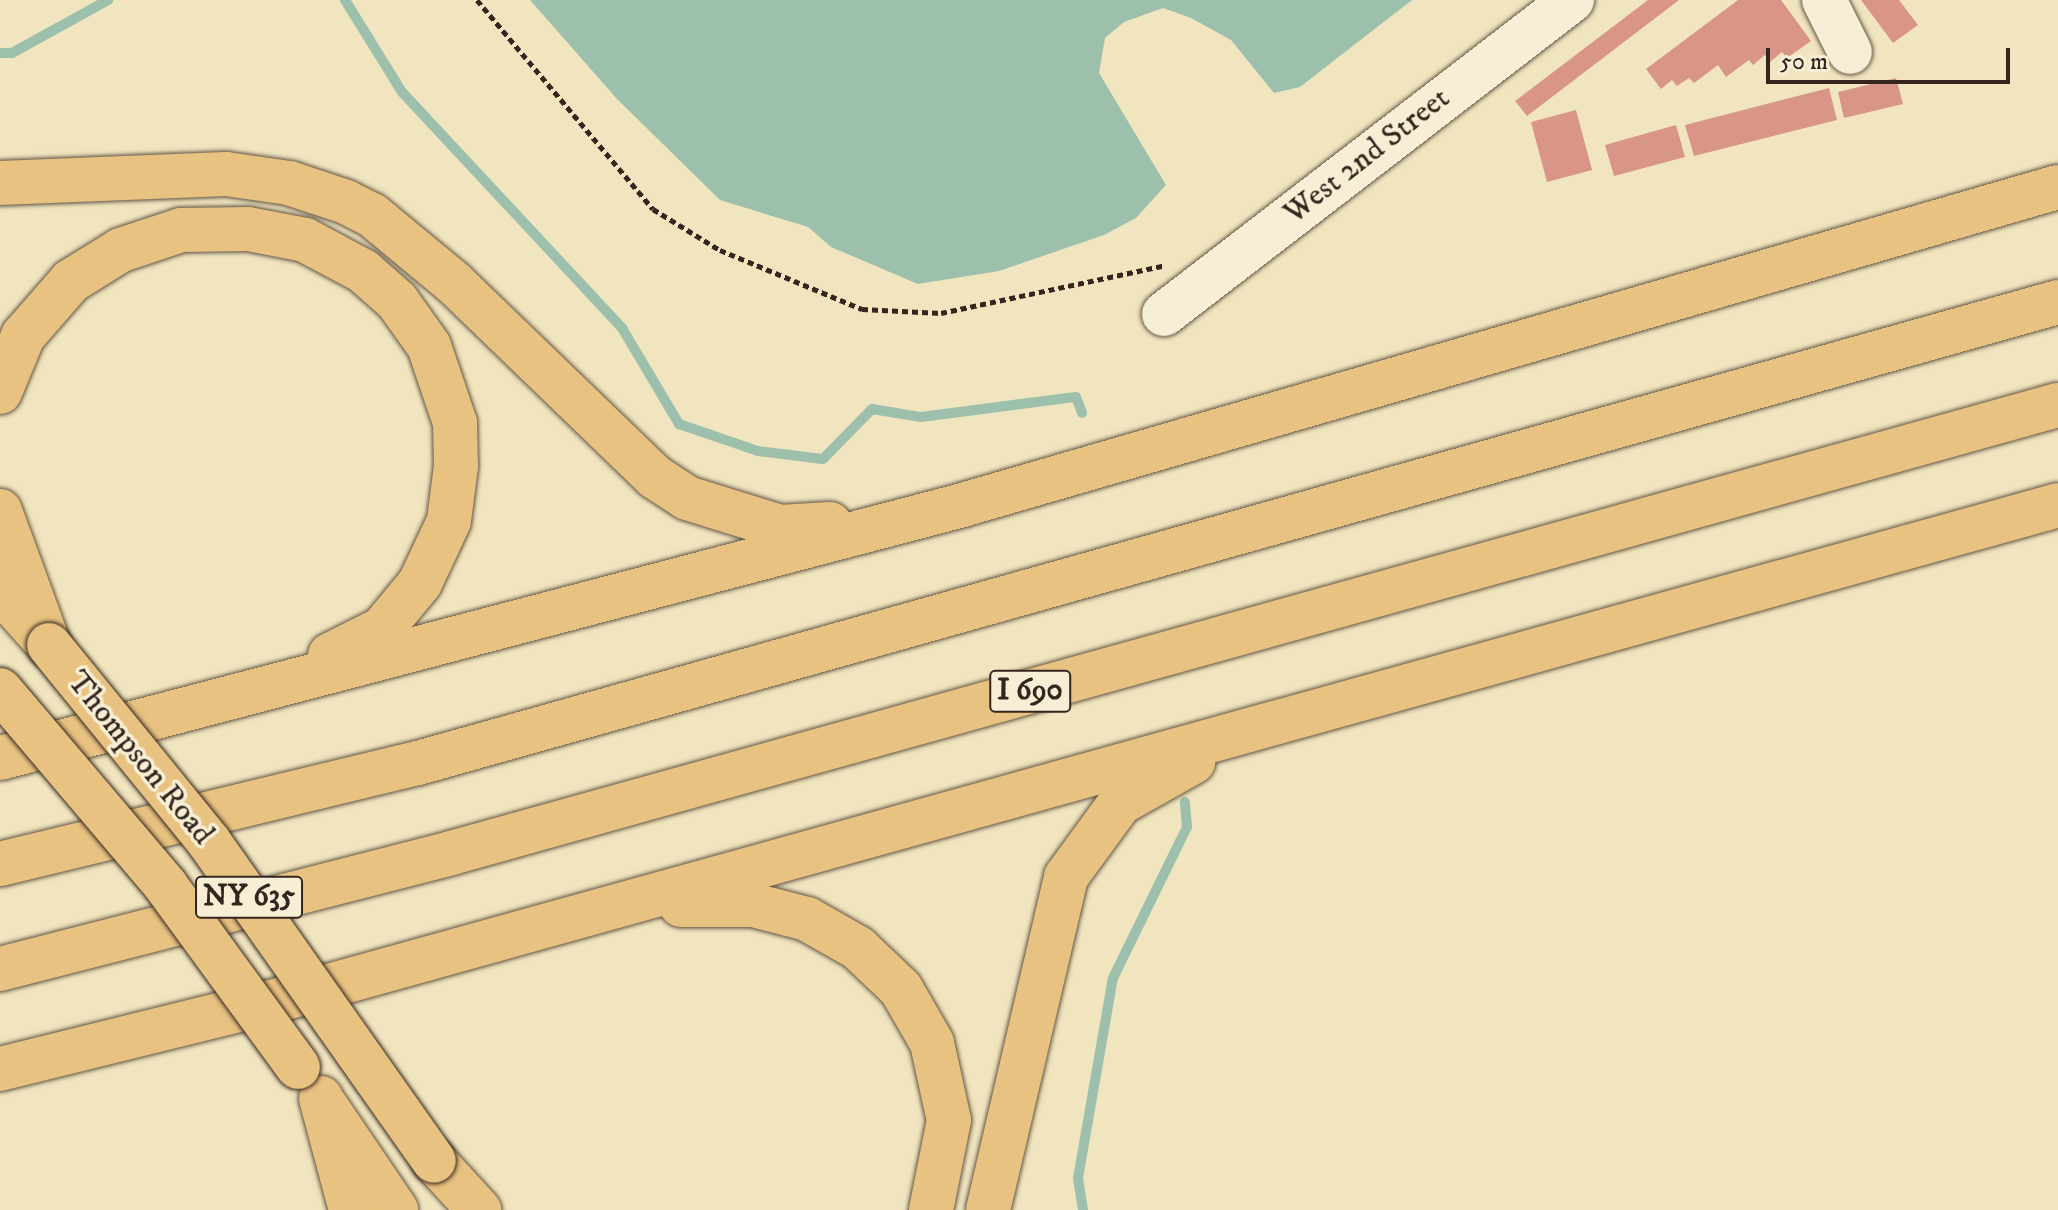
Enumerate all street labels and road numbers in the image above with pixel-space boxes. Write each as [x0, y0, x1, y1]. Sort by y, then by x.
street label: West 2nd Street [1277, 79, 1457, 233]
street label: Thompson Road [58, 663, 222, 853]
road number: I 690 [988, 665, 1072, 717]
road number: NY 635 [195, 871, 303, 923]

